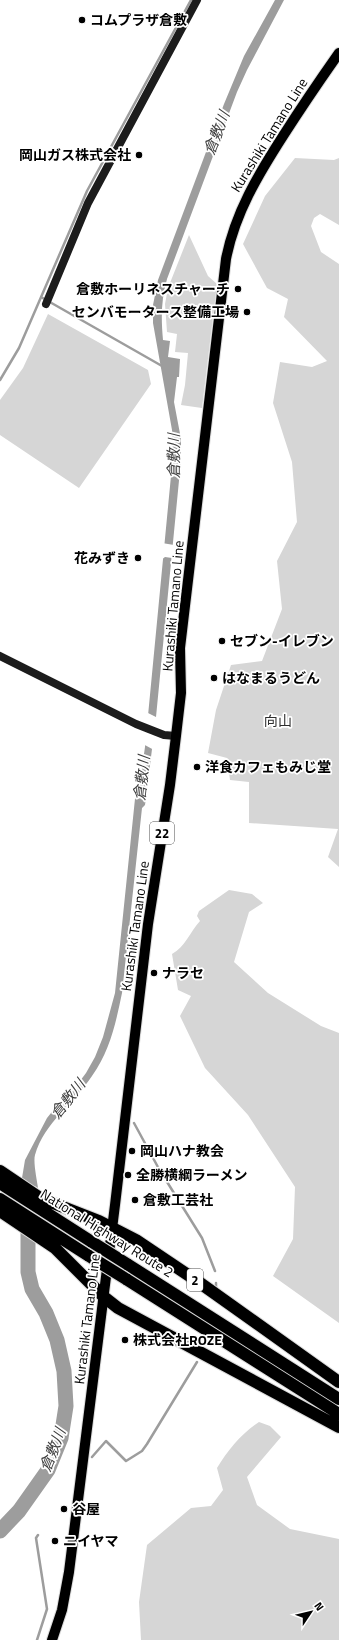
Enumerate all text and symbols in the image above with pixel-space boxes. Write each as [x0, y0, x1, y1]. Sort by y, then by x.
place label: コムプラザ倉敷 [90, 9, 187, 30]
marker: コムプラザ倉敷 [77, 15, 87, 25]
street label: Kurashiki Tamano Line [225, 74, 312, 196]
water label: 倉敷川 [198, 106, 236, 158]
place label: 岡山ガス株式会社 [19, 144, 131, 165]
marker: 岡山ガス株式会社 [134, 150, 144, 160]
place label: 倉敷ホーリネスチャーチ [76, 278, 230, 299]
marker: 倉敷ホーリネスチャーチ [233, 284, 243, 294]
place label: センバモータース整備工場 [72, 301, 239, 322]
marker: センバモータース整備工場 [242, 307, 252, 317]
water label: 倉敷川 [162, 432, 185, 479]
street label: Kurashiki Tamano Line [156, 540, 189, 672]
place label: 花みずき [74, 547, 130, 568]
marker: 花みずき [133, 553, 143, 563]
place label: セブン-イレブン [230, 630, 334, 651]
marker: セブン-イレブン [217, 636, 227, 646]
place label: はなまるうどん [222, 667, 320, 688]
marker: はなまるうどん [209, 673, 219, 683]
park label: 向山 [264, 710, 292, 731]
water label: 倉敷川 [128, 752, 155, 802]
place label: 洋食カフェもみじ堂 [205, 756, 331, 777]
marker: 洋食カフェもみじ堂 [192, 762, 202, 772]
road number: 22 [150, 822, 174, 844]
street label: Kurashiki Tamano Line [115, 859, 154, 992]
place label: ナラセ [162, 962, 204, 983]
marker: ナラセ [149, 968, 159, 978]
water label: 倉敷川 [45, 1072, 92, 1123]
place label: 岡山ハナ教会 [140, 1140, 224, 1161]
marker: 岡山ハナ教会 [127, 1146, 137, 1156]
place label: 全勝横綱ラーメン [136, 1164, 247, 1185]
marker: 全勝横綱ラーメン [123, 1170, 133, 1180]
street label: National Highway Route 2 [37, 1183, 178, 1282]
place label: 倉敷工芸社 [143, 1189, 213, 1210]
marker: 倉敷工芸社 [130, 1195, 140, 1205]
street label: Kurashiki Tamano Line [68, 1253, 105, 1385]
road number: 2 [187, 1269, 203, 1291]
place label: 株式会社ROZE [133, 1329, 222, 1350]
marker: 株式会社ROZE [120, 1335, 130, 1345]
water label: 倉敷川 [34, 1423, 72, 1475]
place label: 谷屋 [72, 1498, 100, 1519]
marker: 谷屋 [59, 1504, 69, 1514]
place label: ニイヤマ [63, 1530, 119, 1551]
marker: ニイヤマ [50, 1536, 60, 1546]
north arrow [291, 1592, 331, 1632]
text: N [310, 1599, 328, 1614]

